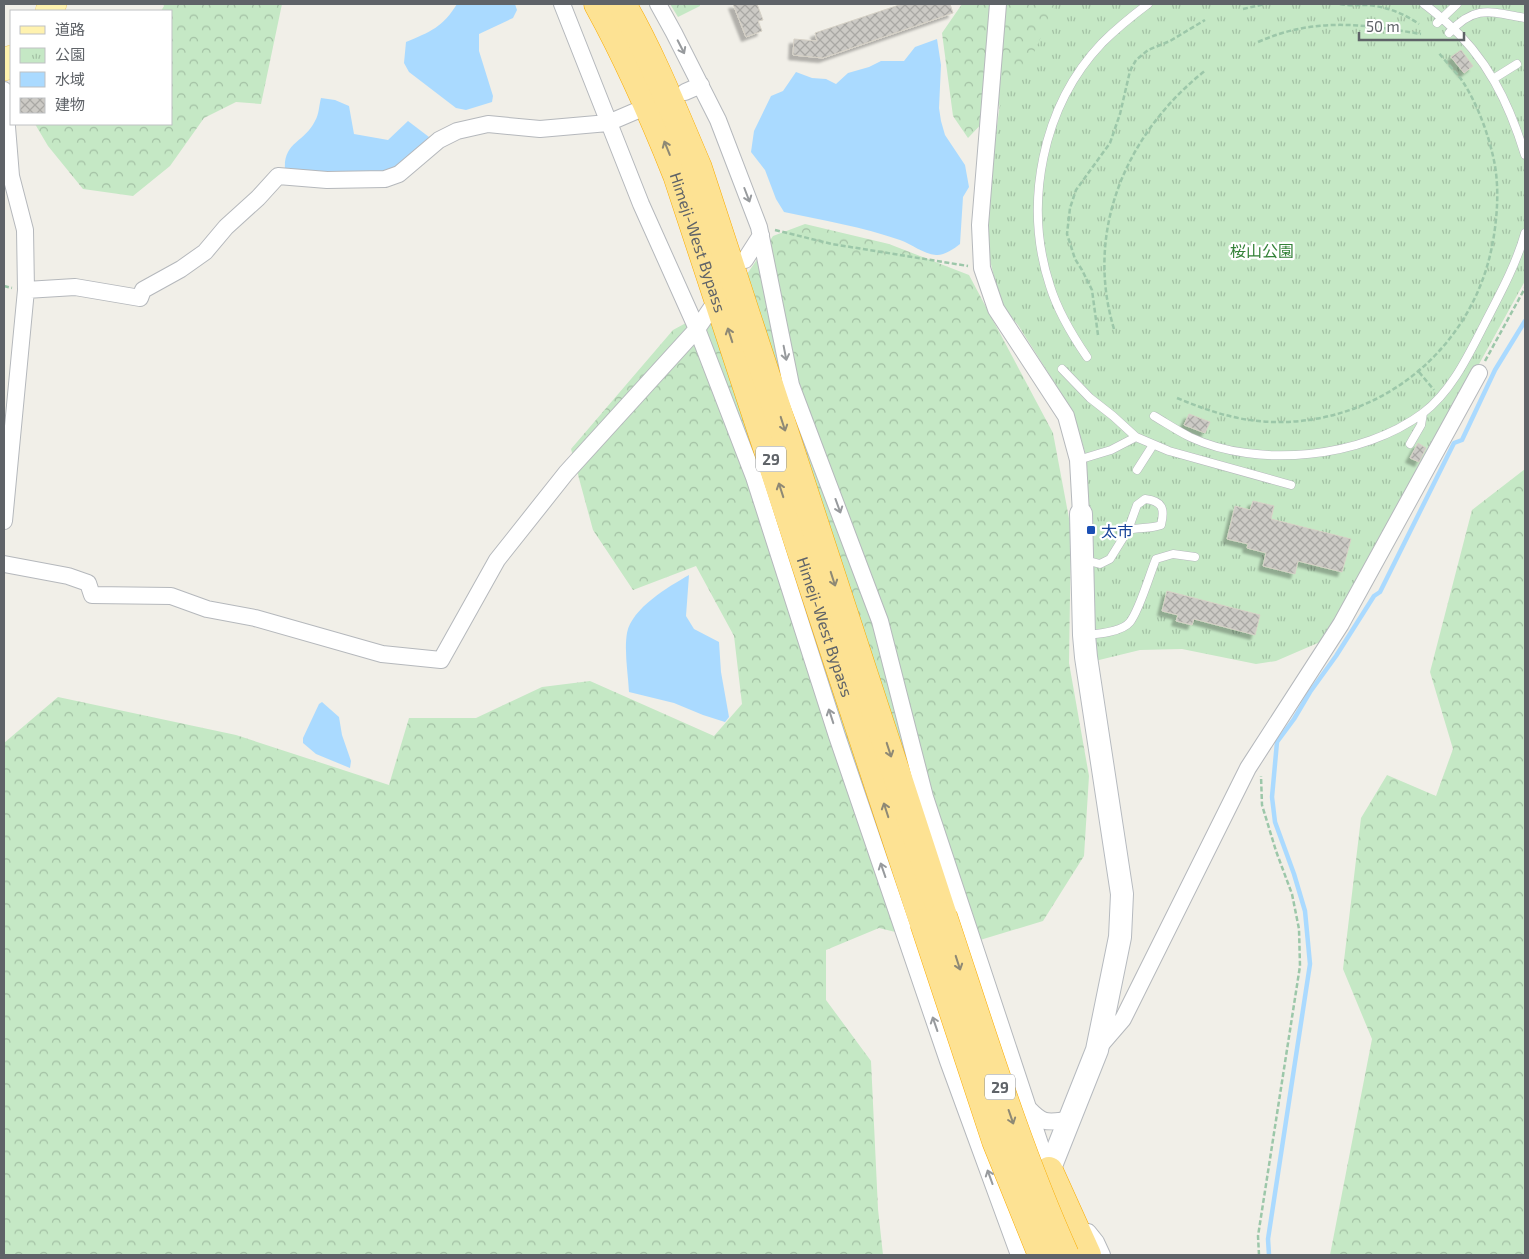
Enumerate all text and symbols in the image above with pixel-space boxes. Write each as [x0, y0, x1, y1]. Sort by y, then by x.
legend [10, 10, 172, 125]
scale bar [1359, 10, 1464, 42]
text: 50 m [1366, 17, 1400, 35]
text: 道路 [55, 20, 85, 38]
one-way arrow [676, 39, 686, 54]
text: 公園 [55, 45, 85, 63]
text: 水域 [55, 70, 85, 88]
text: 建物 [55, 95, 85, 113]
one-way arrow [661, 141, 670, 156]
street label: Himeji-West Bypass [667, 169, 731, 314]
one-way arrow [743, 187, 752, 202]
park label: 桜山公園 [1230, 241, 1294, 260]
one-way arrow [725, 328, 735, 344]
one-way arrow [781, 344, 790, 360]
one-way arrow [778, 416, 788, 432]
road number: 29 [756, 446, 786, 472]
one-way arrow [776, 482, 785, 498]
one-way arrow [834, 498, 843, 513]
place label: 太市 [1101, 521, 1133, 540]
marker: 太市 [1085, 524, 1097, 536]
street label: Himeji-West Bypass [794, 554, 858, 699]
one-way arrow [829, 571, 838, 586]
one-way arrow [825, 708, 835, 724]
one-way arrow [885, 742, 894, 757]
one-way arrow [881, 803, 890, 819]
one-way arrow [878, 863, 887, 878]
one-way arrow [954, 954, 964, 970]
one-way arrow [930, 1017, 939, 1032]
road number: 29 [985, 1074, 1015, 1100]
one-way arrow [1006, 1108, 1016, 1124]
one-way arrow [985, 1169, 994, 1185]

